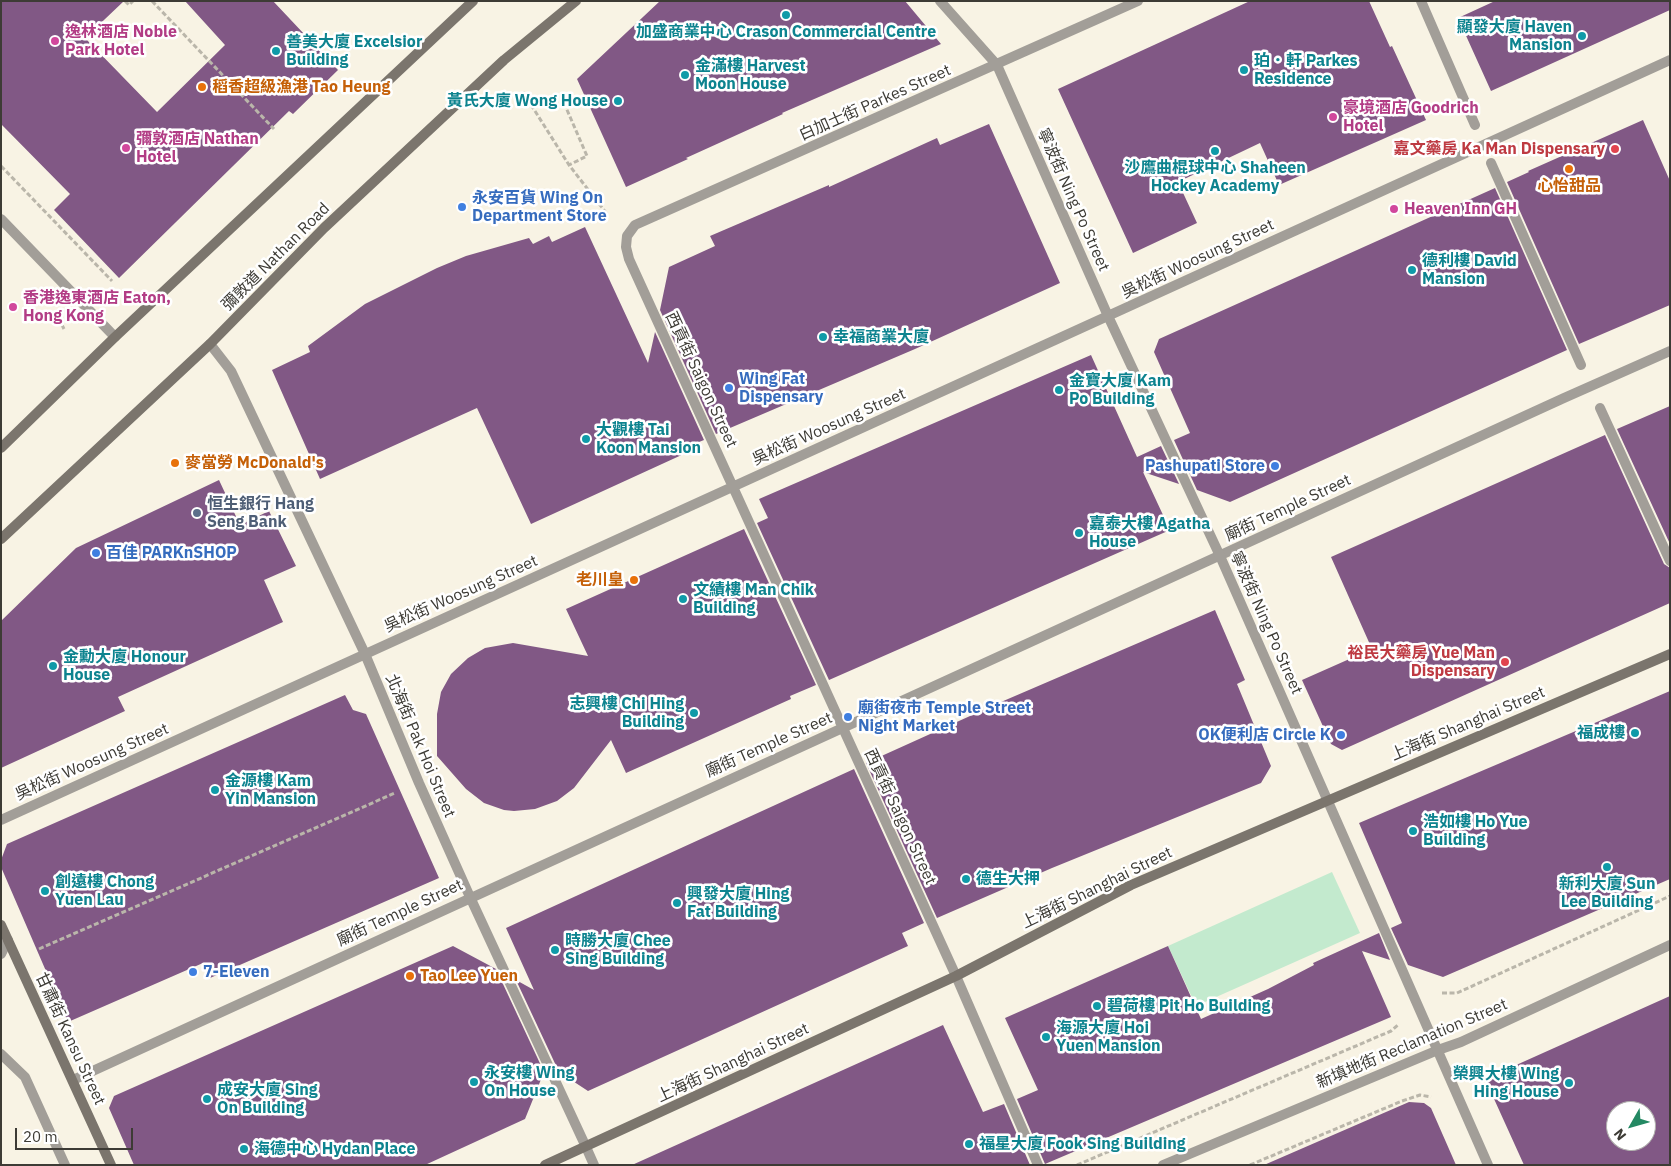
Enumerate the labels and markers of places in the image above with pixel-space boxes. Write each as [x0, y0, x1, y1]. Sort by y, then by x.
marker: 加盛商業中心 Crason Commercial Centre [780, 9, 792, 21]
place label: 顯發大廈 Haven Mansion [1457, 17, 1572, 55]
place label: 逸林酒店 Noble Park Hotel [65, 22, 177, 60]
place label: 加盛商業中心 Crason Commercial Centre [636, 22, 936, 42]
marker: 顯發大廈 Haven Mansion [1576, 30, 1588, 42]
place label: 善美大廈 Excelsior Building [286, 32, 422, 70]
marker: 逸林酒店 Noble Park Hotel [49, 35, 61, 47]
marker: 善美大廈 Excelsior Building [270, 45, 282, 57]
place label: 珀．軒 Parkes Residence [1254, 51, 1357, 89]
place label: 金滿樓 Harvest Moon House [695, 56, 806, 94]
marker: 珀．軒 Parkes Residence [1238, 64, 1250, 76]
marker: 金滿樓 Harvest Moon House [679, 69, 691, 81]
place label: 稻香超級漁港 Tao Heung [212, 77, 390, 97]
marker: 稻香超級漁港 Tao Heung [196, 81, 208, 93]
place label: 黃氏大廈 Wong House [447, 91, 608, 111]
marker: 黃氏大廈 Wong House [612, 95, 624, 107]
place label: 豪境酒店 Goodrich Hotel [1343, 98, 1479, 136]
marker: 豪境酒店 Goodrich Hotel [1327, 111, 1339, 123]
place label: 彌敦酒店 Nathan Hotel [136, 129, 259, 167]
place label: 嘉文藥房 Ka Man Dispensary [1394, 139, 1605, 159]
marker: 彌敦酒店 Nathan Hotel [120, 142, 132, 154]
marker: 嘉文藥房 Ka Man Dispensary [1609, 143, 1621, 155]
marker: 沙鷹曲棍球中心 Shaheen Hockey Academy [1209, 145, 1221, 157]
place label: 沙鷹曲棍球中心 Shaheen Hockey Academy [1124, 158, 1306, 196]
marker: 心怡甜品 [1563, 163, 1575, 175]
place label: 心怡甜品 [1537, 176, 1601, 196]
place label: 永安百貨 Wing On Department Store [472, 188, 607, 226]
place label: Heaven Inn GH [1404, 199, 1517, 219]
marker: 永安百貨 Wing On Department Store [456, 201, 468, 213]
marker: Heaven Inn GH [1388, 203, 1400, 215]
place label: 德利樓 David Mansion [1422, 251, 1517, 289]
marker: 德利樓 David Mansion [1406, 264, 1418, 276]
place label: 香港逸東酒店 Eaton, Hong Kong [23, 288, 171, 326]
marker: 香港逸東酒店 Eaton, Hong Kong [7, 301, 19, 313]
place label: 幸福商業大廈 [833, 327, 929, 347]
marker: 幸福商業大廈 [817, 331, 829, 343]
place label: Wing Fat Dispensary [739, 369, 823, 407]
place label: 金寶大廈 Kam Po Building [1069, 371, 1171, 409]
marker: Wing Fat Dispensary [723, 382, 735, 394]
marker: 金寶大廈 Kam Po Building [1053, 384, 1065, 396]
place label: 大觀樓 Tai Koon Mansion [596, 420, 701, 458]
marker: 大觀樓 Tai Koon Mansion [580, 433, 592, 445]
place label: 麥當勞 McDonald's [185, 453, 324, 473]
place label: Pashupati Store [1145, 456, 1265, 476]
marker: 麥當勞 McDonald's [169, 457, 181, 469]
marker: Pashupati Store [1269, 460, 1281, 472]
place label: 恒生銀行 Hang Seng Bank [207, 494, 314, 532]
marker: 恒生銀行 Hang Seng Bank [191, 507, 203, 519]
place label: 嘉泰大樓 Agatha House [1089, 514, 1210, 552]
marker: 嘉泰大樓 Agatha House [1073, 527, 1085, 539]
place label: 百佳 PARKnSHOP [106, 543, 237, 563]
marker: 百佳 PARKnSHOP [90, 547, 102, 559]
place label: 老川皇 [576, 570, 624, 590]
marker: 老川皇 [628, 574, 640, 586]
place label: 文績樓 Man Chik Building [693, 580, 814, 618]
marker: 文績樓 Man Chik Building [677, 593, 689, 605]
place label: 裕民大藥房 Yue Man Dispensary [1347, 643, 1495, 681]
place label: 金勳大廈 Honour House [63, 647, 186, 685]
marker: 裕民大藥房 Yue Man Dispensary [1499, 656, 1511, 668]
marker: 金勳大廈 Honour House [47, 660, 59, 672]
place label: 志興樓 Chi Hing Building [569, 694, 684, 732]
place label: 廟街夜市 Temple Street Night Market [858, 698, 1031, 736]
marker: 志興樓 Chi Hing Building [688, 707, 700, 719]
marker: 廟街夜市 Temple Street Night Market [842, 711, 854, 723]
place label: 福成樓 [1577, 723, 1625, 743]
place label: OK便利店 Circle K [1198, 725, 1331, 745]
marker: 福成樓 [1629, 727, 1641, 739]
marker: OK便利店 Circle K [1335, 729, 1347, 741]
place label: 金源樓 Kam Yin Mansion [225, 771, 316, 809]
marker: 金源樓 Kam Yin Mansion [209, 784, 221, 796]
place label: 浩如樓 Ho Yue Building [1423, 812, 1527, 850]
marker: 浩如樓 Ho Yue Building [1407, 825, 1419, 837]
marker: 新利大廈 Sun Lee Building [1601, 861, 1613, 873]
place label: 德生大押 [976, 869, 1040, 889]
place label: 創遠樓 Chong Yuen Lau [55, 872, 154, 910]
marker: 德生大押 [960, 873, 972, 885]
place label: 新利大廈 Sun Lee Building [1559, 874, 1655, 912]
place label: 興發大廈 Hing Fat Building [687, 884, 789, 922]
marker: 創遠樓 Chong Yuen Lau [39, 885, 51, 897]
marker: 興發大廈 Hing Fat Building [671, 897, 683, 909]
place label: 時勝大廈 Chee Sing Building [565, 931, 671, 969]
marker: 時勝大廈 Chee Sing Building [549, 944, 561, 956]
place label: 7-Eleven [203, 962, 269, 982]
marker: 7-Eleven [187, 966, 199, 978]
place label: Tao Lee Yuen [420, 966, 518, 986]
marker: Tao Lee Yuen [404, 970, 416, 982]
place label: 碧荷樓 Pit Ho Building [1107, 996, 1270, 1016]
marker: 碧荷樓 Pit Ho Building [1091, 1000, 1103, 1012]
place label: 海源大廈 Hoi Yuen Mansion [1056, 1018, 1161, 1056]
marker: 海源大廈 Hoi Yuen Mansion [1040, 1031, 1052, 1043]
place label: 永安樓 Wing On House [484, 1063, 574, 1101]
place label: 榮興大樓 Wing Hing House [1453, 1064, 1559, 1102]
marker: 永安樓 Wing On House [468, 1076, 480, 1088]
marker: 榮興大樓 Wing Hing House [1563, 1077, 1575, 1089]
place label: 成安大廈 Sing On Building [217, 1080, 318, 1118]
marker: 成安大廈 Sing On Building [201, 1093, 213, 1105]
place label: 福星大廈 Fook Sing Building [979, 1134, 1186, 1154]
marker: 福星大廈 Fook Sing Building [963, 1138, 975, 1150]
place label: 海德中心 Hydan Place [254, 1139, 416, 1159]
marker: 海德中心 Hydan Place [238, 1143, 250, 1155]

